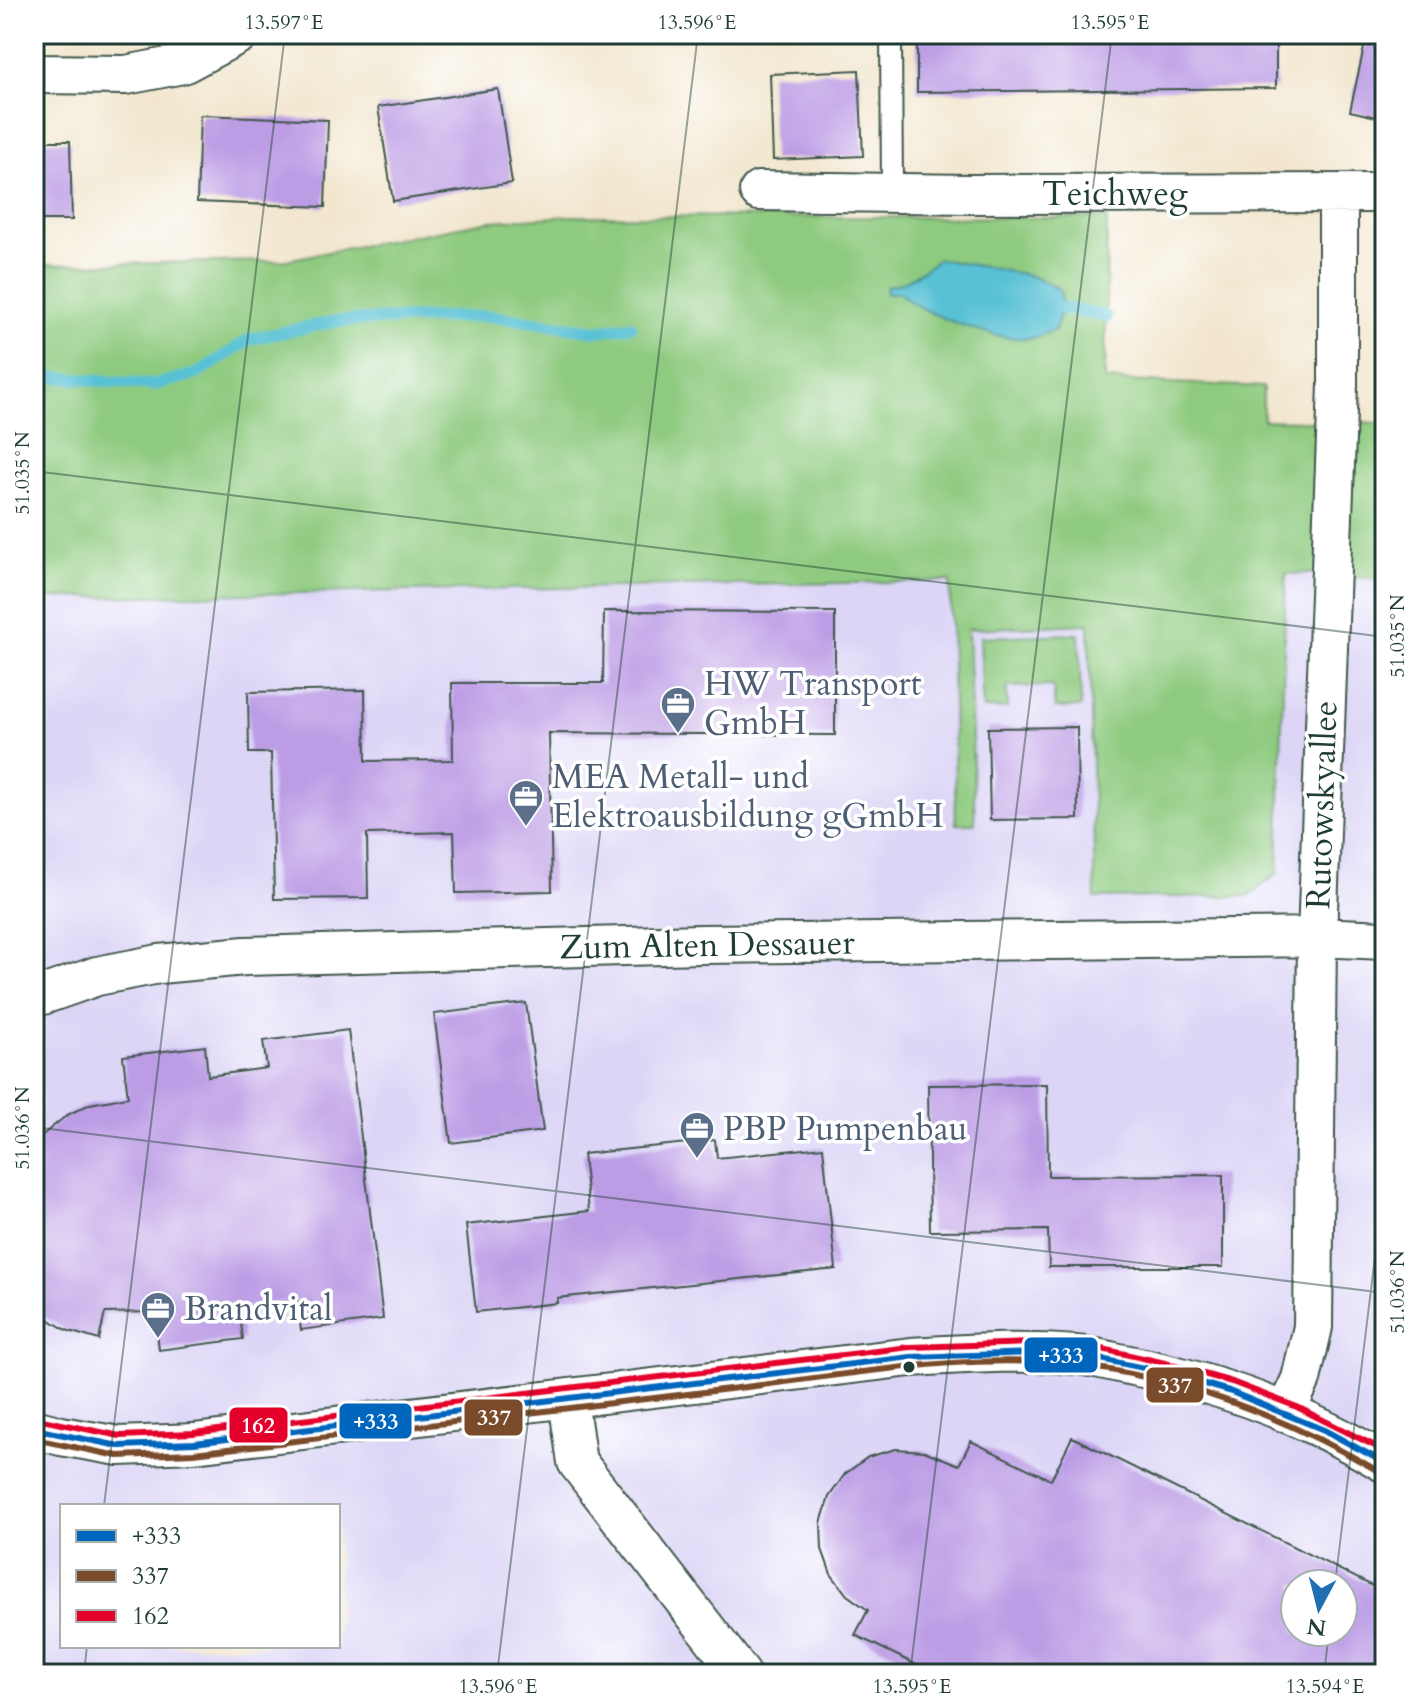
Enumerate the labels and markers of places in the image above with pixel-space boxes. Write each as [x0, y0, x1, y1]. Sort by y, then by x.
place label: HW Transport GmbH [704, 661, 922, 746]
office icon: HW Transport GmbH [659, 685, 697, 735]
place label: MEA Metall- und Elektroausbildung gGmbH [552, 754, 944, 839]
office icon: MEA Metall- und Elektroausbildung gGmbH [507, 778, 545, 828]
place label: PBP Pumpenbau [723, 1106, 967, 1152]
office icon: PBP Pumpenbau [678, 1110, 716, 1160]
place label: Brandvital [184, 1286, 333, 1332]
office icon: Brandvital [139, 1290, 177, 1340]
unlabelled marker [901, 1359, 917, 1375]

